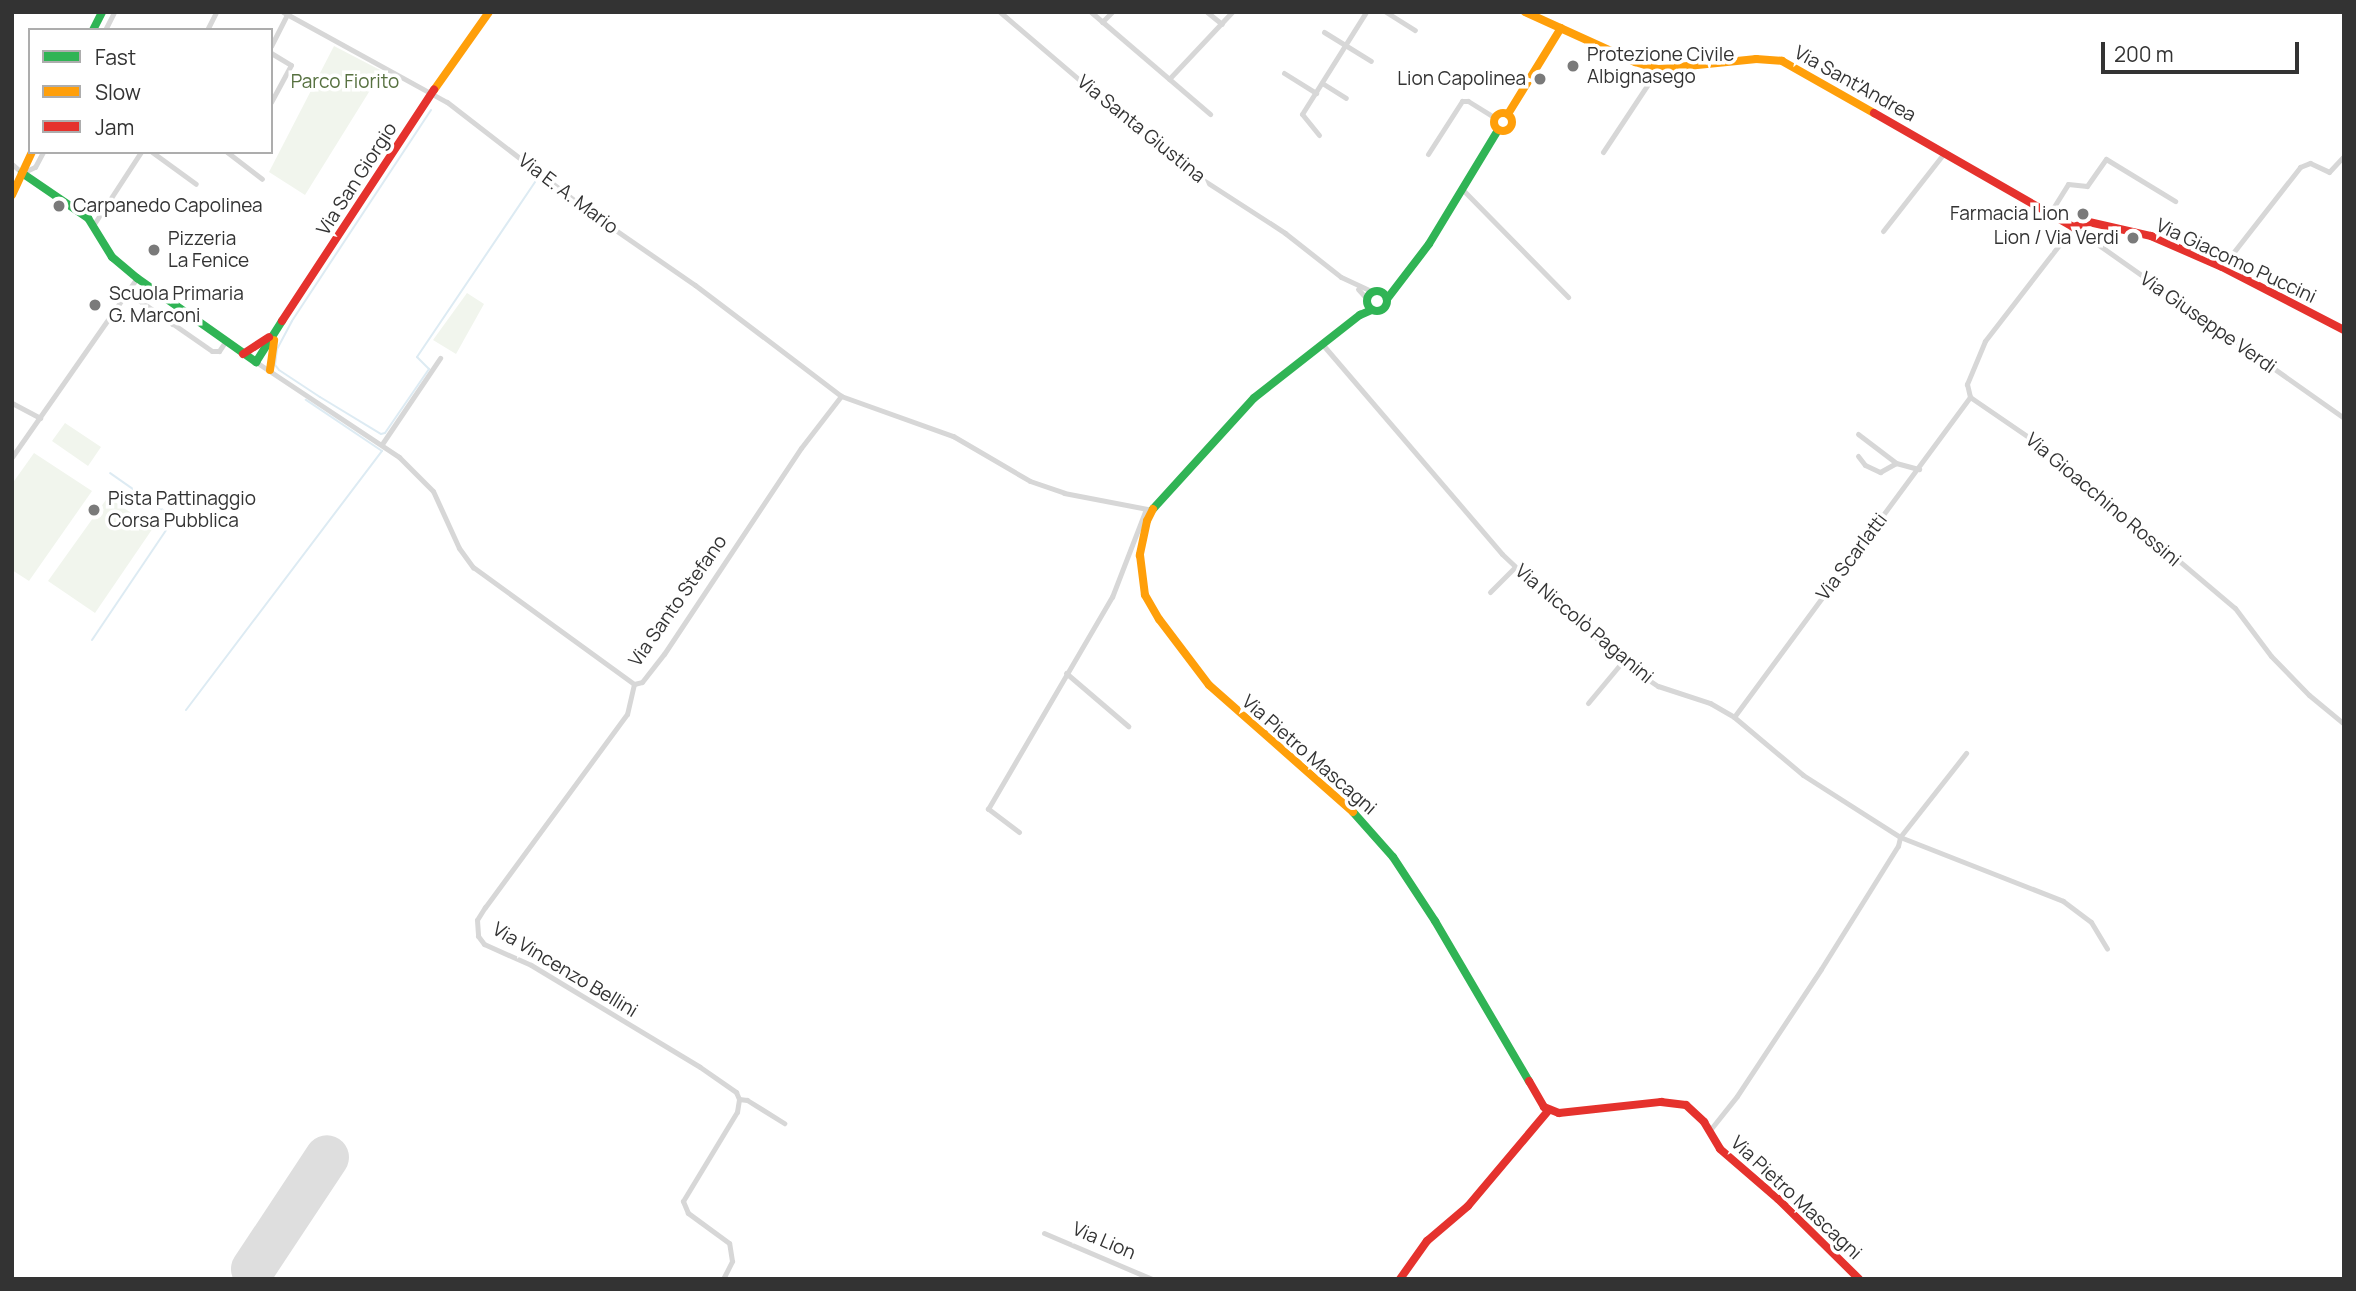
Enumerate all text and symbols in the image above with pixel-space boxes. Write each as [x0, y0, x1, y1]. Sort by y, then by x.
legend [28, 28, 273, 154]
scale bar [2104, 28, 2302, 72]
text: 200 m [2114, 40, 2174, 68]
street label: Via Sant'Andrea [1790, 41, 1920, 127]
text: Fast [95, 43, 136, 71]
place label: Protezione Civile Albignasego [1587, 44, 1734, 88]
marker: Protezione Civile Albignasego [1565, 58, 1581, 74]
place label: Lion Capolinea [1397, 68, 1526, 90]
street label: Via Santa Giustina [1072, 70, 1210, 188]
park label: Parco Fiorito [291, 71, 399, 93]
marker: Lion Capolinea [1532, 71, 1548, 87]
text: Slow [95, 78, 141, 106]
text: Jam [95, 113, 134, 141]
street label: Via San Giorgio [312, 118, 402, 240]
street label: Via E. A. Mario [514, 149, 622, 239]
place label: Carpanedo Capolinea [73, 195, 263, 217]
marker: Carpanedo Capolinea [51, 198, 67, 214]
place label: Farmacia Lion [1950, 203, 2069, 225]
marker: Farmacia Lion [2075, 206, 2091, 222]
street label: Via Giacomo Puccini [2152, 214, 2320, 308]
place label: Lion / Via Verdi [1994, 227, 2119, 249]
place label: Pizzeria La Fenice [168, 228, 249, 272]
marker: Lion / Via Verdi [2125, 230, 2141, 246]
marker: Pizzeria La Fenice [146, 242, 162, 258]
street label: Via Giuseppe Verdi [2136, 267, 2280, 379]
place label: Scuola Primaria G. Marconi [109, 283, 244, 327]
marker: Scuola Primaria G. Marconi [87, 297, 103, 313]
street label: Via Gioacchino Rossini [2021, 428, 2185, 572]
place label: Pista Pattinaggio Corsa Pubblica [108, 488, 256, 532]
marker: Pista Pattinaggio Corsa Pubblica [86, 502, 102, 518]
street label: Via Scarlatti [1812, 509, 1892, 605]
street label: Via Santo Stefano [624, 531, 732, 671]
street label: Via Niccolò Paganini [1510, 560, 1658, 688]
street label: Via Pietro Mascagni [1237, 690, 1381, 820]
street label: Via Vincenzo Bellini [488, 918, 642, 1022]
street label: Via Pietro Mascagni [1726, 1131, 1866, 1265]
street label: Via Lion [1069, 1218, 1139, 1264]

